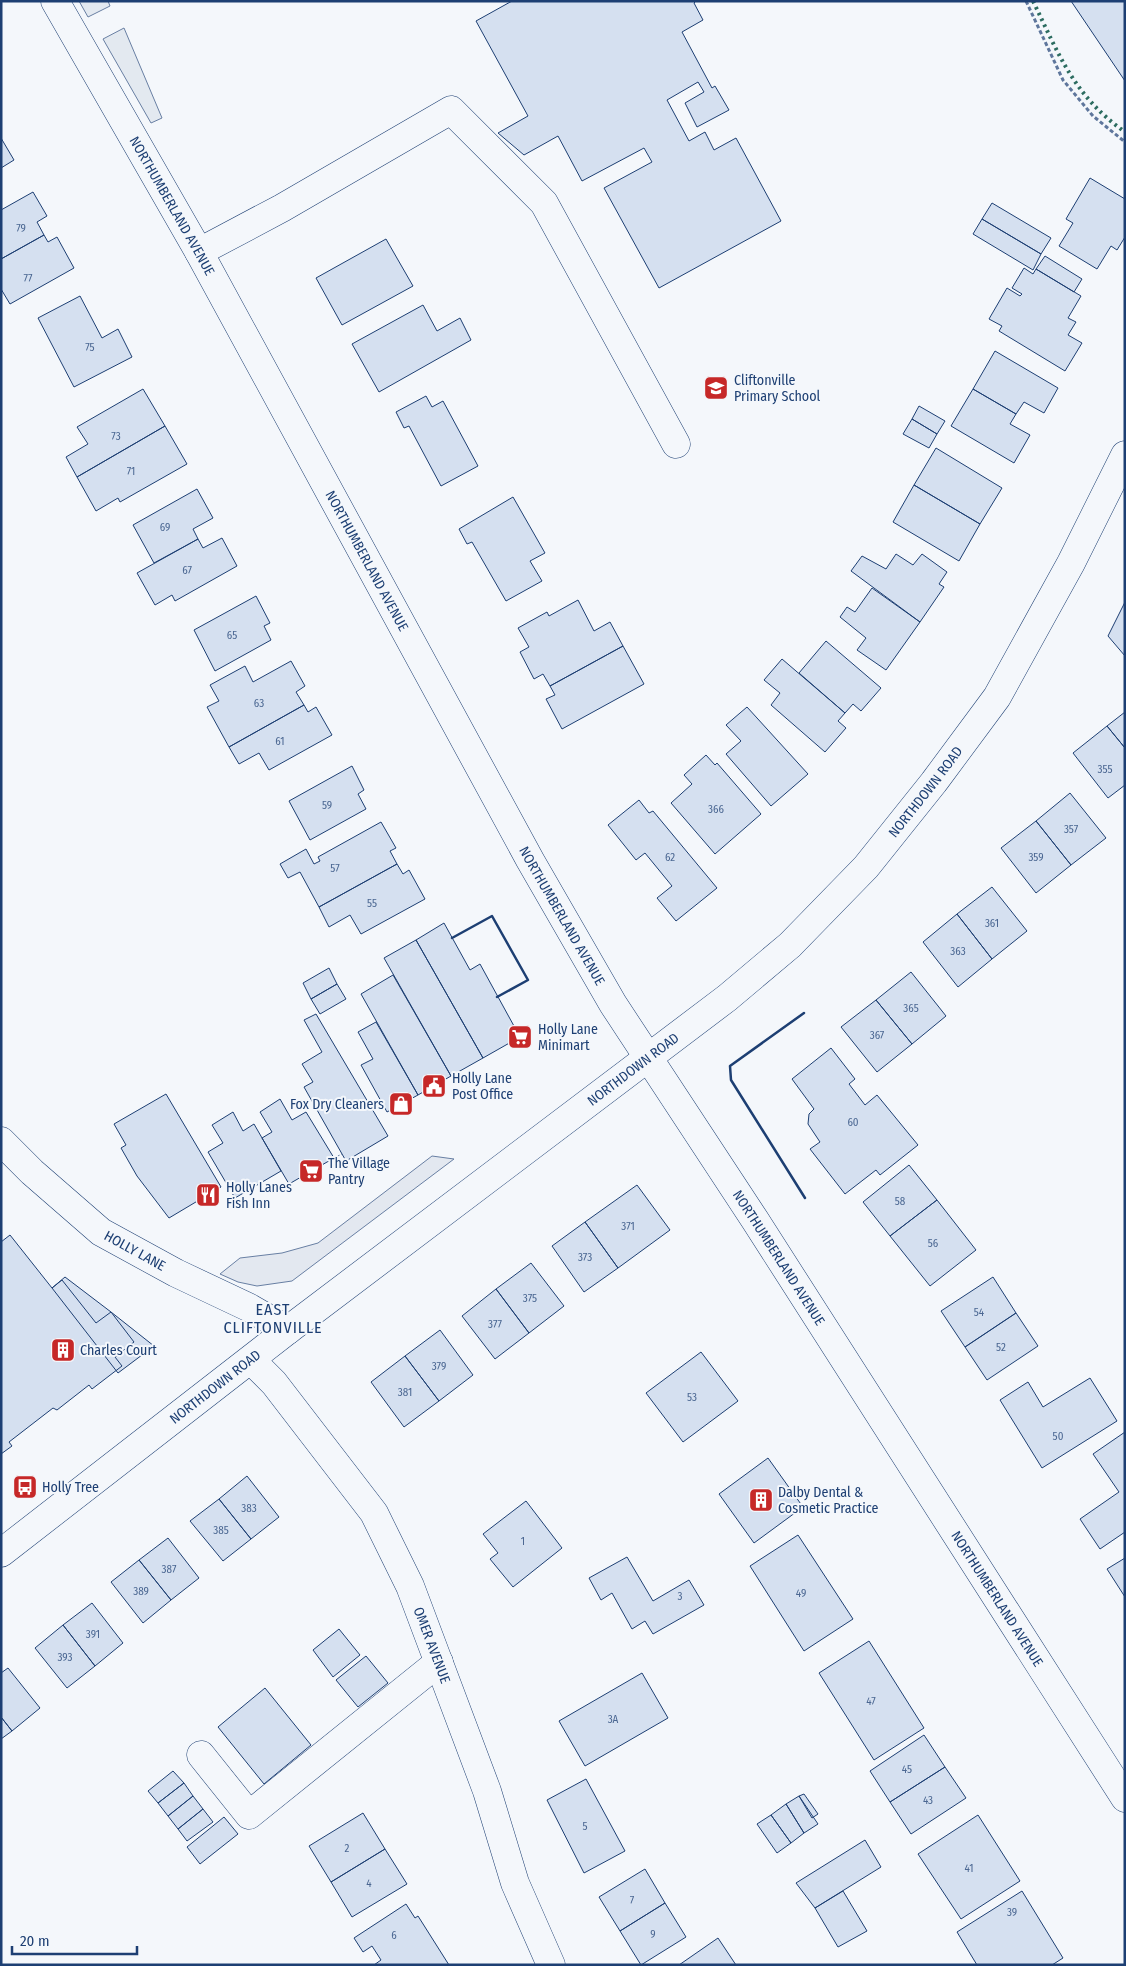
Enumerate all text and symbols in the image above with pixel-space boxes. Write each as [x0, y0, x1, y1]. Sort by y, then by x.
street label: NORTHUMBERLAND AVENUE [125, 133, 218, 279]
house number: 79 [16, 222, 26, 235]
house number: 77 [24, 272, 33, 285]
house number: 75 [85, 341, 95, 354]
place label: Cliftonville Primary School [734, 372, 821, 405]
school or university icon: Cliftonville Primary School [703, 375, 729, 401]
house number: 73 [111, 430, 121, 443]
house number: 71 [127, 465, 135, 478]
street label: NORTHUMBERLAND AVENUE [322, 488, 412, 635]
house number: 69 [160, 521, 170, 534]
house number: 67 [182, 564, 192, 577]
house number: 65 [227, 629, 237, 642]
house number: 63 [254, 697, 264, 710]
house number: 61 [275, 735, 285, 748]
street label: NORTHDOWN ROAD [885, 743, 966, 841]
house number: 355 [1097, 763, 1113, 776]
house number: 59 [322, 799, 332, 812]
house number: 366 [708, 803, 724, 816]
house number: 357 [1064, 823, 1079, 836]
street label: NORTHUMBERLAND AVENUE [515, 844, 609, 989]
house number: 62 [665, 851, 675, 864]
house number: 359 [1028, 851, 1044, 864]
house number: 57 [330, 862, 340, 875]
house number: 55 [367, 897, 377, 910]
house number: 361 [985, 917, 999, 930]
house number: 363 [950, 945, 966, 958]
house number: 365 [903, 1002, 919, 1015]
place label: Holly Lane Minimart [538, 1021, 598, 1054]
supermarket icon: Holly Lane Minimart [507, 1024, 533, 1050]
street label: NORTHDOWN ROAD [584, 1029, 683, 1110]
house number: 367 [870, 1029, 885, 1042]
place label: Holly Lane Post Office [452, 1070, 513, 1103]
public building icon: Holly Lane Post Office [421, 1073, 447, 1099]
shop icon: Fox Dry Cleaners [388, 1091, 414, 1117]
place label: Fox Dry Cleaners [290, 1096, 384, 1113]
house number: 60 [847, 1116, 859, 1129]
place label: The Village Pantry [328, 1155, 390, 1188]
supermarket icon: The Village Pantry [298, 1158, 324, 1184]
place label: Holly Lanes Fish Inn [226, 1179, 292, 1212]
restaurant icon: Holly Lanes Fish Inn [195, 1182, 221, 1208]
street label: NORTHUMBERLAND AVENUE [729, 1187, 828, 1329]
house number: 58 [895, 1195, 906, 1208]
house number: 371 [621, 1220, 635, 1233]
street label: HOLLY LANE [101, 1227, 169, 1275]
house number: 56 [928, 1237, 939, 1250]
house number: 373 [578, 1251, 592, 1264]
house number: 375 [523, 1292, 537, 1305]
district label: EAST CLIFTONVILLE [223, 1300, 323, 1337]
house number: 54 [974, 1306, 985, 1319]
house number: 377 [488, 1318, 502, 1331]
building icon: Charles Court [50, 1337, 76, 1363]
house number: 52 [996, 1341, 1006, 1354]
place label: Charles Court [80, 1342, 157, 1359]
street label: NORTHDOWN ROAD [166, 1346, 264, 1428]
house number: 379 [432, 1360, 446, 1373]
house number: 381 [398, 1386, 412, 1399]
house number: 53 [687, 1391, 697, 1404]
house number: 50 [1053, 1430, 1064, 1443]
bus stop icon: Holly Tree [12, 1474, 38, 1500]
place label: Holly Tree [42, 1479, 99, 1496]
place label: Dalby Dental & Cosmetic Practice [778, 1484, 878, 1517]
building icon: Dalby Dental & Cosmetic Practice [748, 1487, 774, 1513]
house number: 383 [241, 1502, 257, 1515]
house number: 385 [213, 1524, 229, 1537]
street label: NORTHUMBERLAND AVENUE [947, 1528, 1047, 1670]
house number: 1 [521, 1535, 525, 1548]
house number: 387 [162, 1563, 177, 1576]
house number: 389 [133, 1585, 149, 1598]
house number: 49 [796, 1587, 806, 1600]
house number: 3 [678, 1590, 683, 1603]
street label: OMER AVENUE [410, 1605, 454, 1686]
house number: 391 [86, 1628, 100, 1641]
house number: 393 [58, 1651, 72, 1664]
house number: 47 [866, 1695, 876, 1708]
house number: 3A [608, 1713, 619, 1726]
house number: 45 [902, 1763, 912, 1776]
house number: 43 [923, 1794, 933, 1807]
house number: 5 [582, 1820, 588, 1833]
house number: 2 [345, 1842, 350, 1855]
house number: 41 [964, 1862, 974, 1875]
house number: 4 [366, 1877, 372, 1890]
house number: 7 [630, 1894, 635, 1907]
house number: 39 [1007, 1906, 1017, 1919]
scale bar [12, 1924, 138, 1956]
house number: 9 [650, 1928, 656, 1941]
house number: 6 [391, 1929, 397, 1942]
text: 20 m [20, 1932, 50, 1950]

